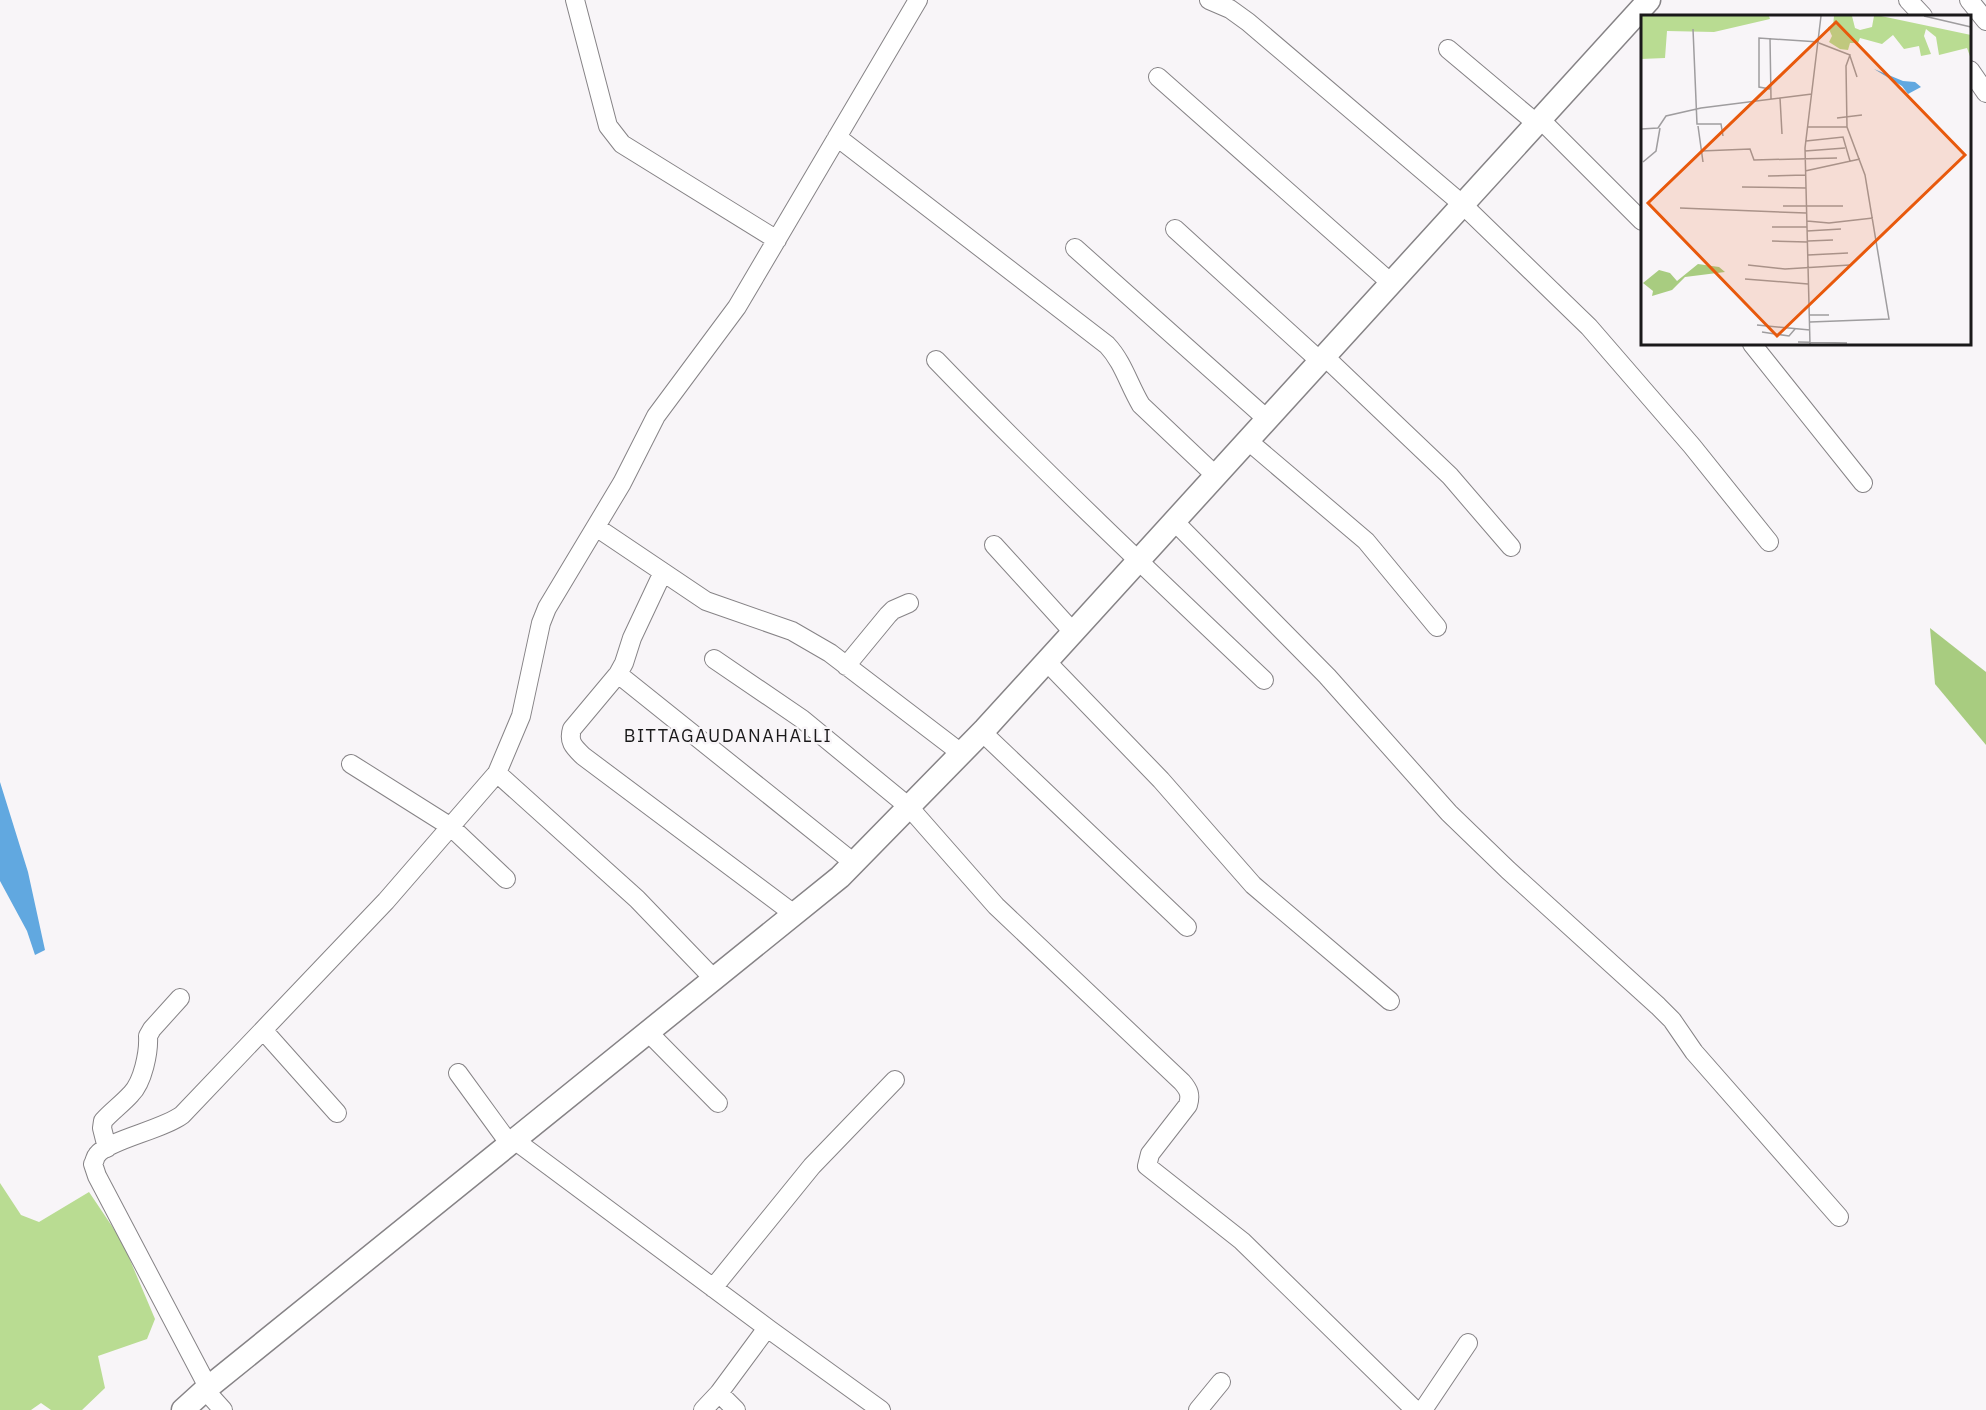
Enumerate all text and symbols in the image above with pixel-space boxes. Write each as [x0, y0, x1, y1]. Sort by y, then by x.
inset map [1641, 15, 1971, 345]
district label: BITTAGAUDANAHALLI [624, 724, 832, 747]

